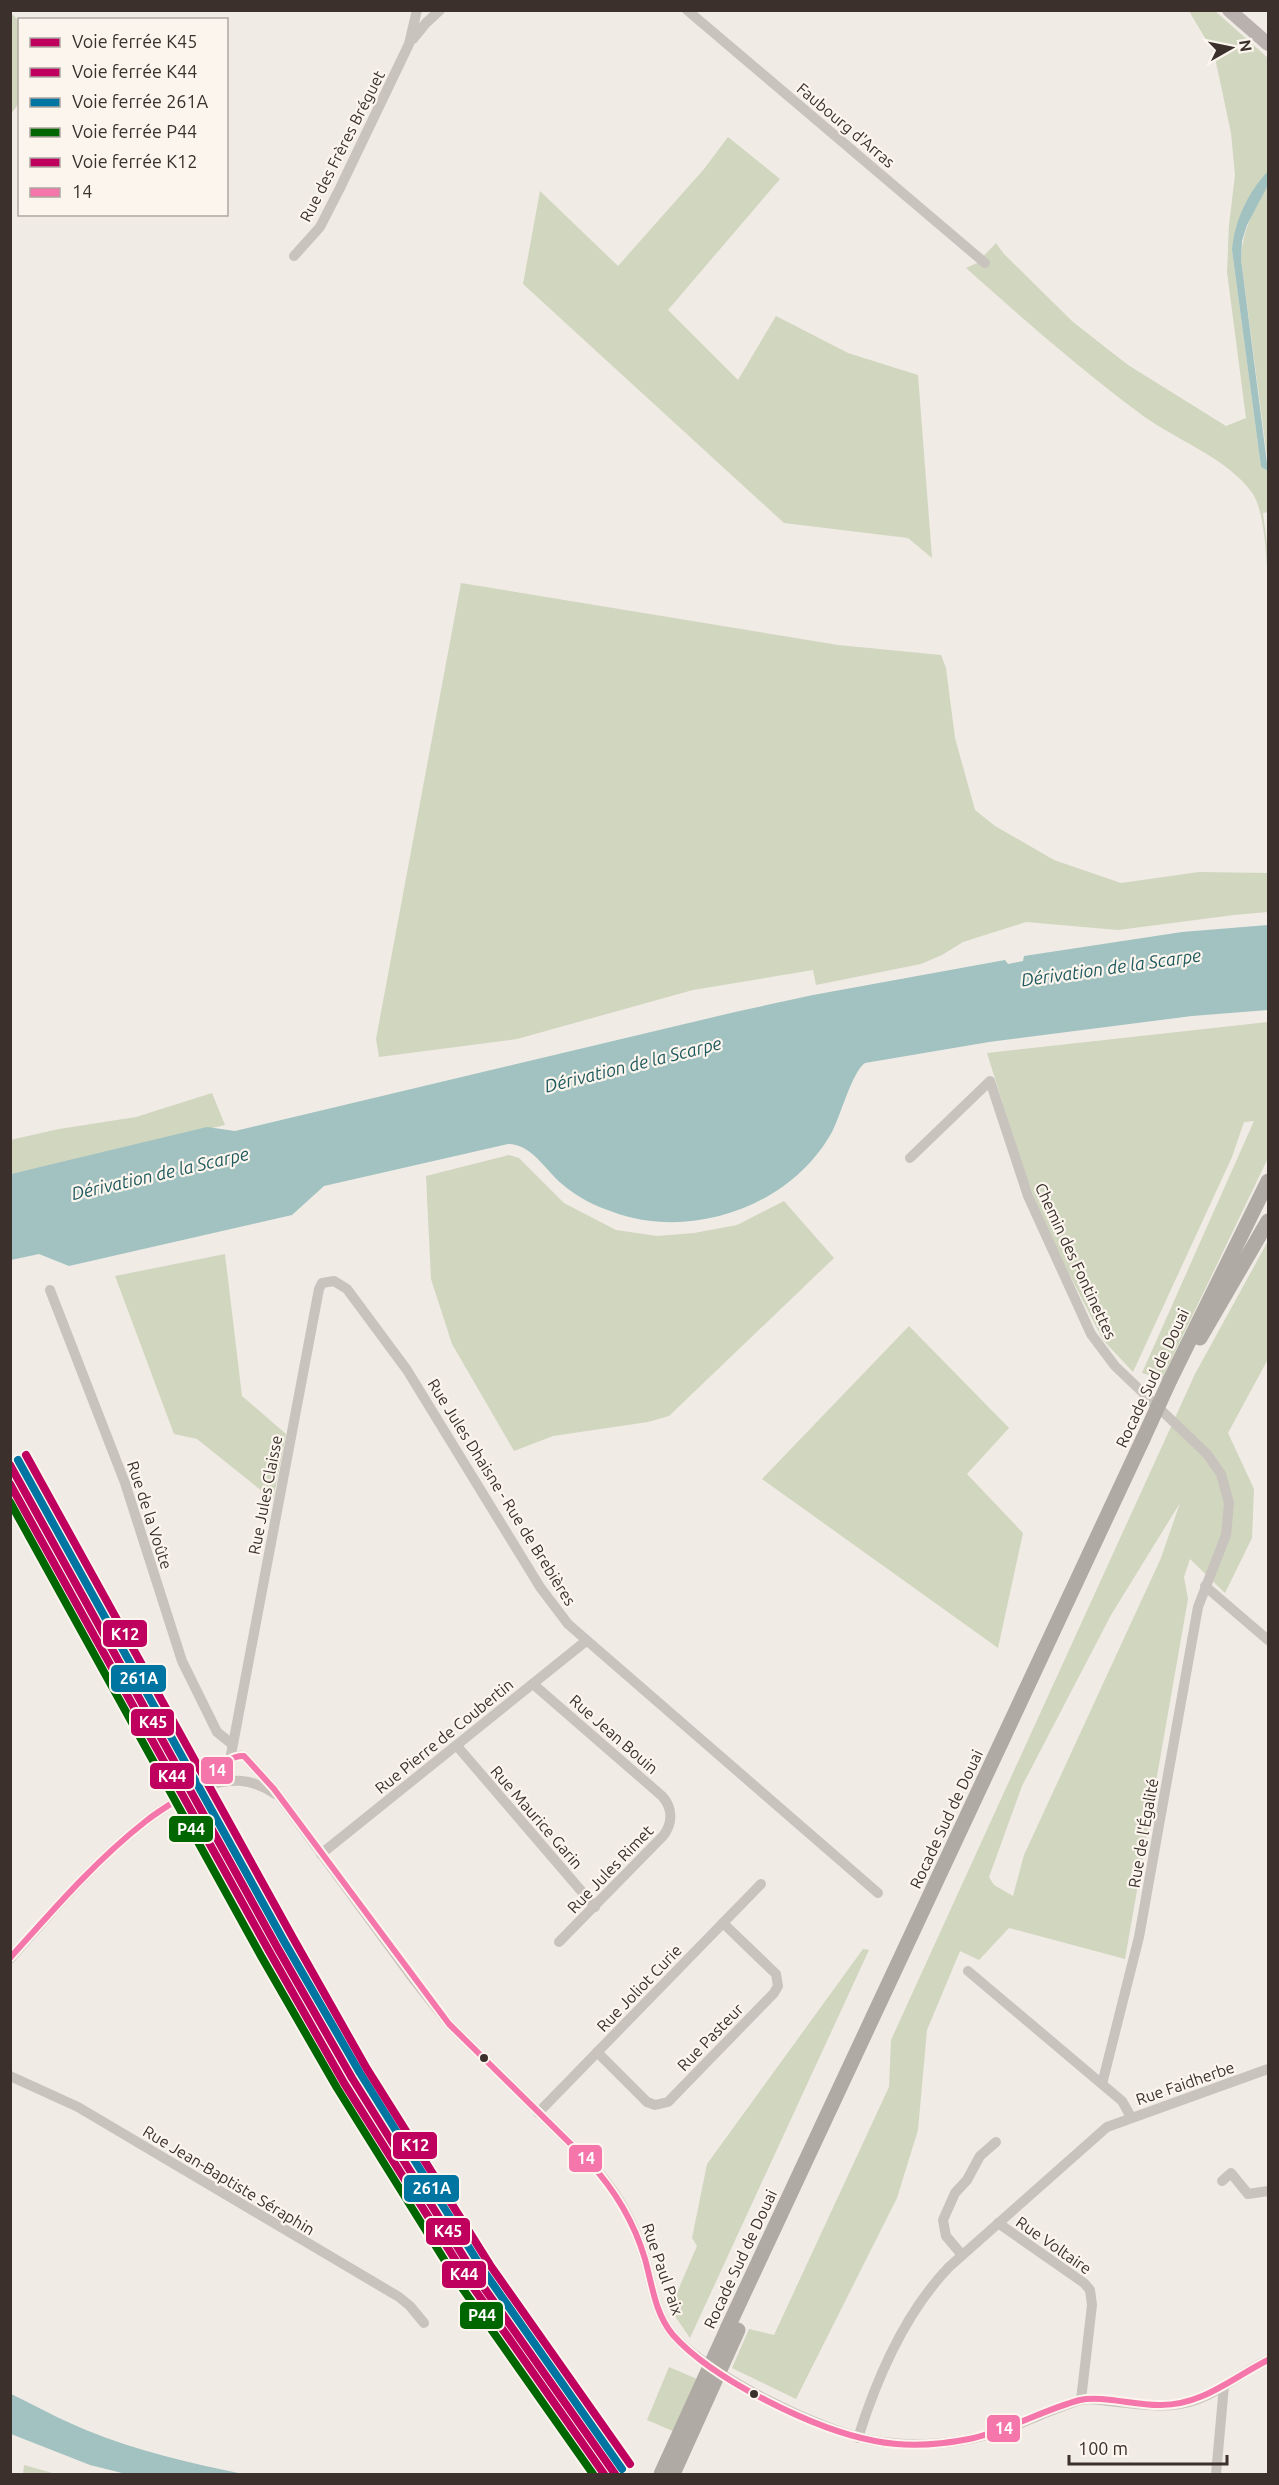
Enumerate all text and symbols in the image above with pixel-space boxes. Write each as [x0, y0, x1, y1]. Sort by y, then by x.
legend [18, 18, 228, 216]
north arrow [1201, 18, 1261, 78]
text: Voie ferrée K45 [72, 31, 197, 51]
text: N [1236, 38, 1256, 53]
text: Voie ferrée K44 [72, 61, 197, 81]
street label: Rue des Frères Bréguet [296, 67, 388, 225]
street label: Faubourg d'Arras [794, 79, 898, 171]
text: Voie ferrée 261A [72, 91, 209, 111]
text: Voie ferrée P44 [72, 121, 197, 141]
text: Voie ferrée K12 [72, 151, 197, 171]
text: 14 [72, 181, 92, 201]
water label: Dérivation de la Scarpe [1020, 944, 1202, 990]
water label: Dérivation de la Scarpe [542, 1032, 723, 1096]
water label: Dérivation de la Scarpe [69, 1143, 250, 1203]
street label: Chemin des Fontinettes [1032, 1180, 1120, 1342]
street label: Rocade Sud de Douai [1112, 1306, 1192, 1450]
street label: Rue Jules Dhaisne - Rue de Brebières [424, 1375, 580, 1609]
street label: Rue Jules Claisse [245, 1434, 285, 1556]
street label: Rue de la Voûte [124, 1459, 176, 1571]
line badge: K12 [102, 1619, 148, 1648]
text: K12 [111, 1625, 139, 1643]
line badge: 261A [110, 1664, 167, 1693]
text: 261A [120, 1669, 159, 1687]
street label: Rue Pierre de Coubertin [371, 1675, 517, 1797]
street label: Rue Jean Bouin [566, 1691, 662, 1777]
line badge: K45 [130, 1708, 175, 1737]
text: K45 [139, 1713, 167, 1731]
street label: Rocade Sud de Douai [906, 1747, 986, 1891]
line badge: 14 [200, 1756, 234, 1785]
text: 14 [208, 1761, 226, 1779]
line badge: K44 [149, 1762, 195, 1790]
street label: Rue Maurice Garin [487, 1762, 587, 1872]
text: K44 [158, 1767, 186, 1785]
street label: Rue de l'Égalité [1123, 1776, 1161, 1889]
line badge: P44 [168, 1815, 214, 1843]
text: P44 [177, 1820, 205, 1838]
street label: Rue Jules Rimet [564, 1821, 657, 1917]
street label: Rue Joliot Curie [593, 1941, 685, 2035]
street label: Rue Pasteur [673, 2000, 747, 2074]
unlabelled marker [478, 2052, 490, 2064]
street label: Rue Faidherbe [1133, 2058, 1237, 2108]
street label: Rue Jean-Baptiste Séraphin [140, 2122, 318, 2238]
line badge: K12 [392, 2131, 438, 2160]
text: K12 [401, 2136, 429, 2154]
line badge: 14 [568, 2144, 603, 2173]
text: 14 [577, 2149, 595, 2167]
line badge: 261A [403, 2174, 460, 2203]
text: 261A [413, 2179, 452, 2197]
street label: Rocade Sud de Douai [700, 2187, 780, 2331]
street label: Rue Voltaire [1013, 2212, 1095, 2278]
line badge: K45 [425, 2217, 471, 2246]
street label: Rue Paul Paix [639, 2221, 687, 2317]
text: K45 [434, 2222, 462, 2240]
line badge: K44 [441, 2260, 487, 2289]
text: K44 [450, 2265, 478, 2283]
line badge: P44 [459, 2301, 504, 2330]
text: P44 [468, 2306, 496, 2324]
unlabelled marker [748, 2388, 760, 2400]
line badge: 14 [986, 2414, 1021, 2443]
text: 14 [995, 2419, 1013, 2437]
scale bar [1069, 2428, 1226, 2466]
text: 100 m [1078, 2438, 1128, 2458]

